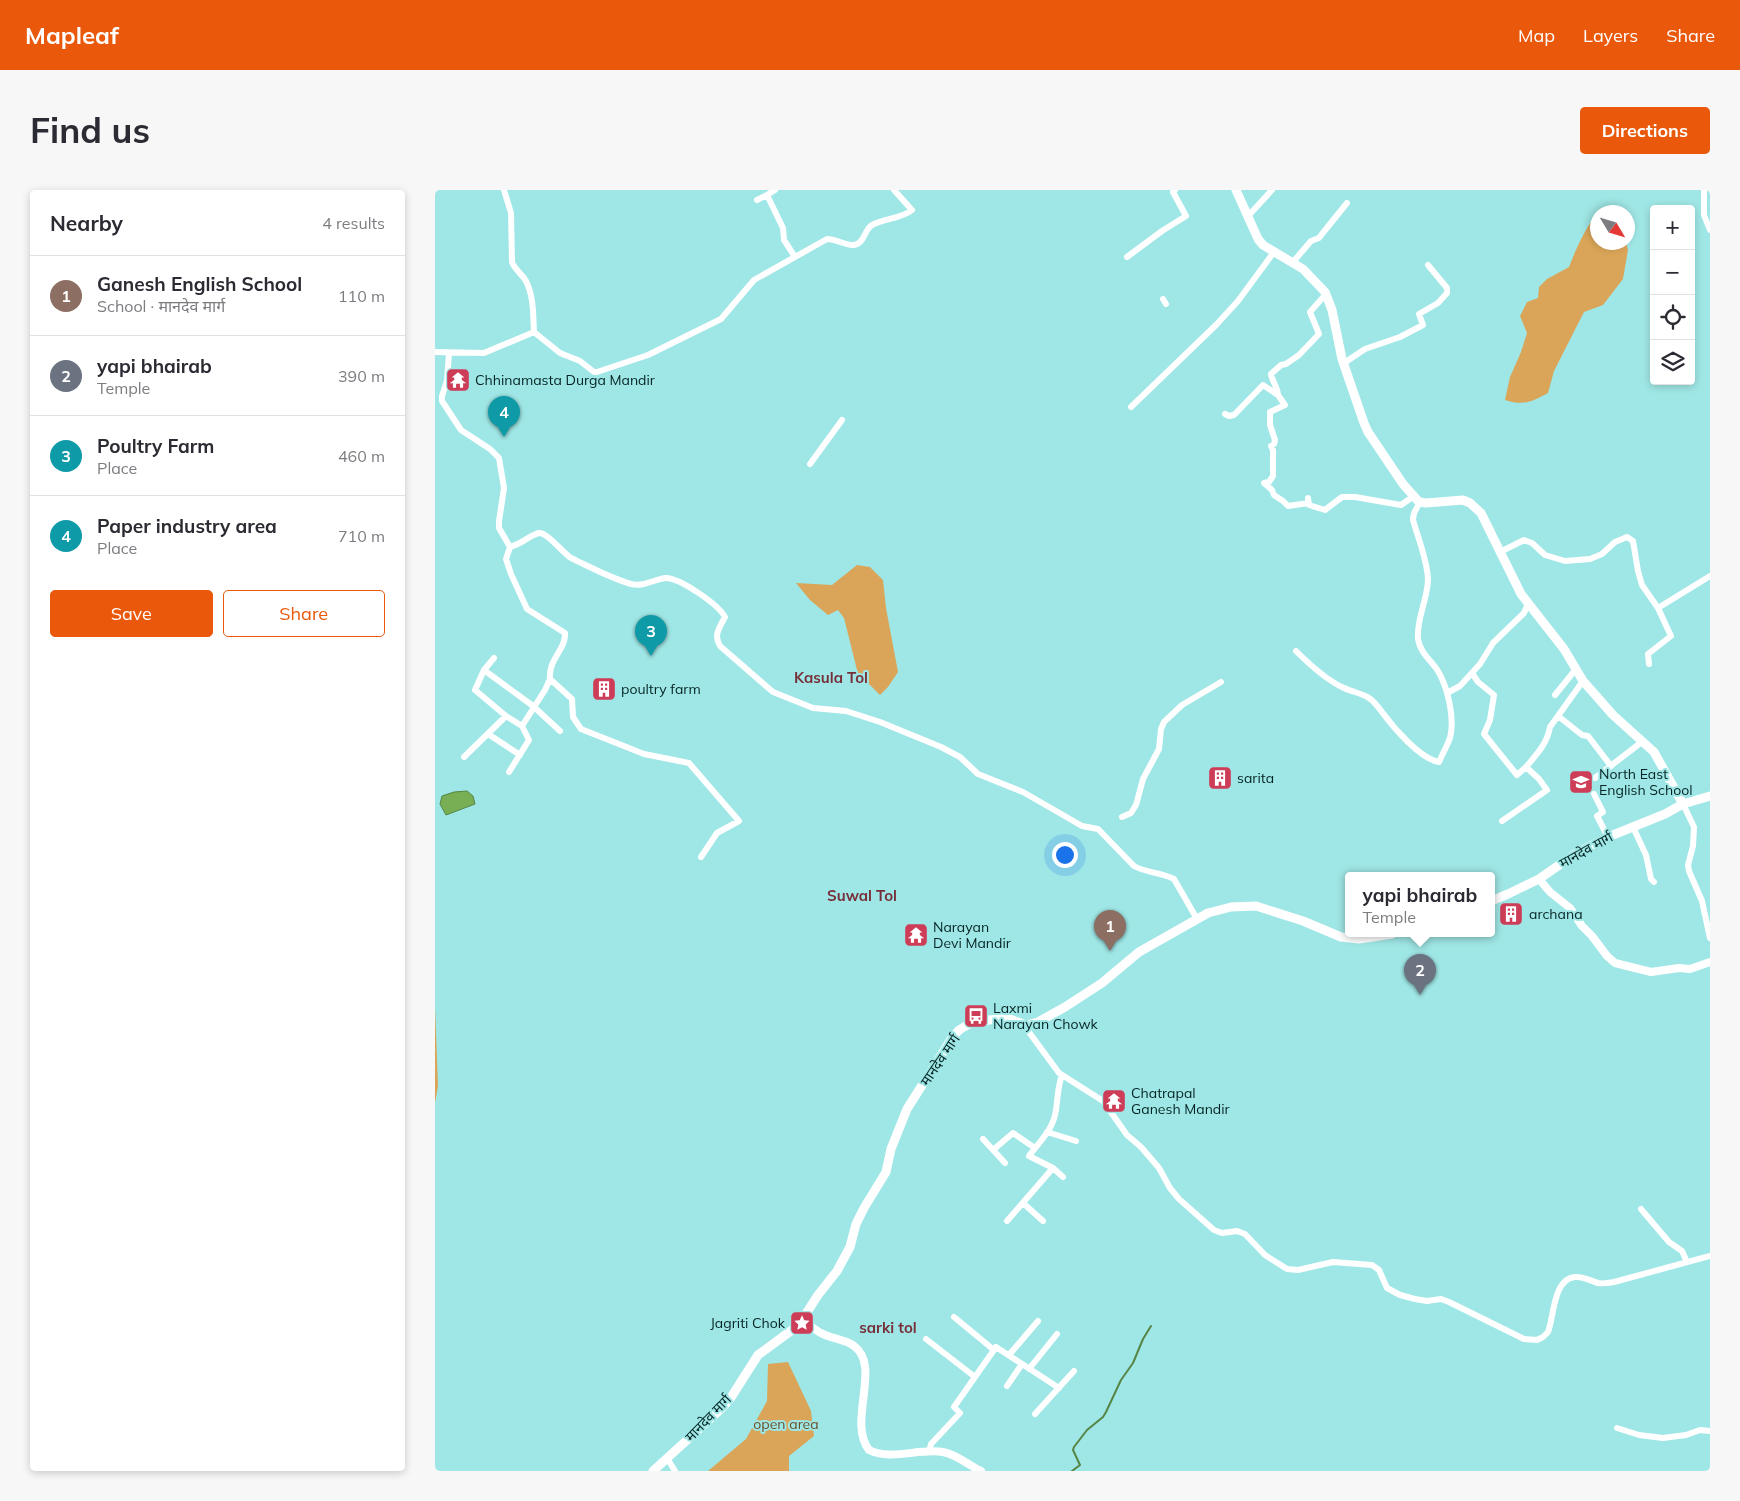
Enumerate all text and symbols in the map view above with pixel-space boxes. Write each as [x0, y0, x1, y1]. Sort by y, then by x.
text: Mapleaf [25, 20, 119, 50]
text: Map [1518, 24, 1555, 47]
text: Layers [1583, 24, 1638, 47]
text: Share [1666, 24, 1715, 47]
button: Directions [1580, 107, 1710, 154]
text: Find us [30, 108, 150, 152]
north arrow [1590, 205, 1635, 250]
map controls [1650, 205, 1695, 385]
button: + [1650, 205, 1695, 250]
text: Nearby [50, 210, 123, 236]
text: 4 results [322, 213, 385, 233]
button: − [1650, 250, 1695, 295]
text: Ganesh English School [97, 272, 302, 296]
text: 1 [61, 286, 71, 306]
text: 110 m [338, 286, 385, 306]
button: locate [1650, 295, 1695, 340]
text: School · मानदेव मार्ग [97, 296, 225, 316]
button: layers [1650, 340, 1695, 385]
text: yapi bhairab [97, 354, 212, 378]
text: 2 [61, 366, 71, 386]
text: 390 m [338, 366, 385, 386]
temple icon: Chhinamasta Durga Mandir [445, 367, 471, 393]
place label: Chhinamasta Durga Mandir [475, 371, 656, 389]
text: Temple [97, 378, 150, 398]
pin: 4 [488, 396, 520, 437]
text: Poultry Farm [97, 434, 214, 458]
text: 3 [61, 446, 71, 466]
text: 460 m [338, 446, 385, 466]
text: Place [97, 458, 137, 478]
text: Paper industry area [97, 514, 277, 538]
text: 4 [61, 526, 71, 546]
text: 710 m [338, 526, 385, 546]
text: Place [97, 538, 137, 558]
button: Save [50, 590, 213, 637]
button: Share [223, 590, 385, 637]
pin: 3 [635, 615, 667, 656]
district label: Kasula Tol [794, 668, 868, 687]
building icon: poultry farm [591, 676, 617, 702]
place label: poultry farm [621, 680, 701, 698]
building icon: sarita [1207, 765, 1233, 791]
place label: North East English School [1599, 765, 1693, 799]
place label: sarita [1237, 769, 1274, 787]
school or university icon: North East English School [1568, 769, 1594, 795]
street label: मानदेव मार्ग [1556, 827, 1617, 872]
your location [1052, 842, 1078, 868]
popup [1345, 872, 1495, 937]
text: yapi bhairab [1363, 883, 1477, 907]
district label: Suwal Tol [827, 886, 897, 905]
building icon: archana [1498, 901, 1524, 927]
place label: archana [1529, 905, 1583, 923]
text: Temple [1363, 907, 1416, 927]
pin: 1 [1094, 910, 1126, 951]
place label: Narayan Devi Mandir [933, 918, 1012, 952]
temple icon: Narayan Devi Mandir [903, 922, 929, 948]
pin: 2 [1404, 954, 1436, 995]
place label: Laxmi Narayan Chowk [993, 999, 1099, 1033]
bus stop icon: Laxmi Narayan Chowk [963, 1003, 989, 1029]
street label: मानदेव मार्ग [916, 1030, 964, 1089]
place label: Chatrapal Ganesh Mandir [1131, 1084, 1231, 1118]
temple icon: Chatrapal Ganesh Mandir [1101, 1088, 1127, 1114]
place icon: Jagriti Chok [789, 1310, 815, 1336]
place label: Jagriti Chok [710, 1314, 786, 1332]
district label: sarki tol [859, 1318, 917, 1337]
street label: मानदेव मार्ग [681, 1390, 736, 1445]
park label: open area [753, 1415, 819, 1433]

